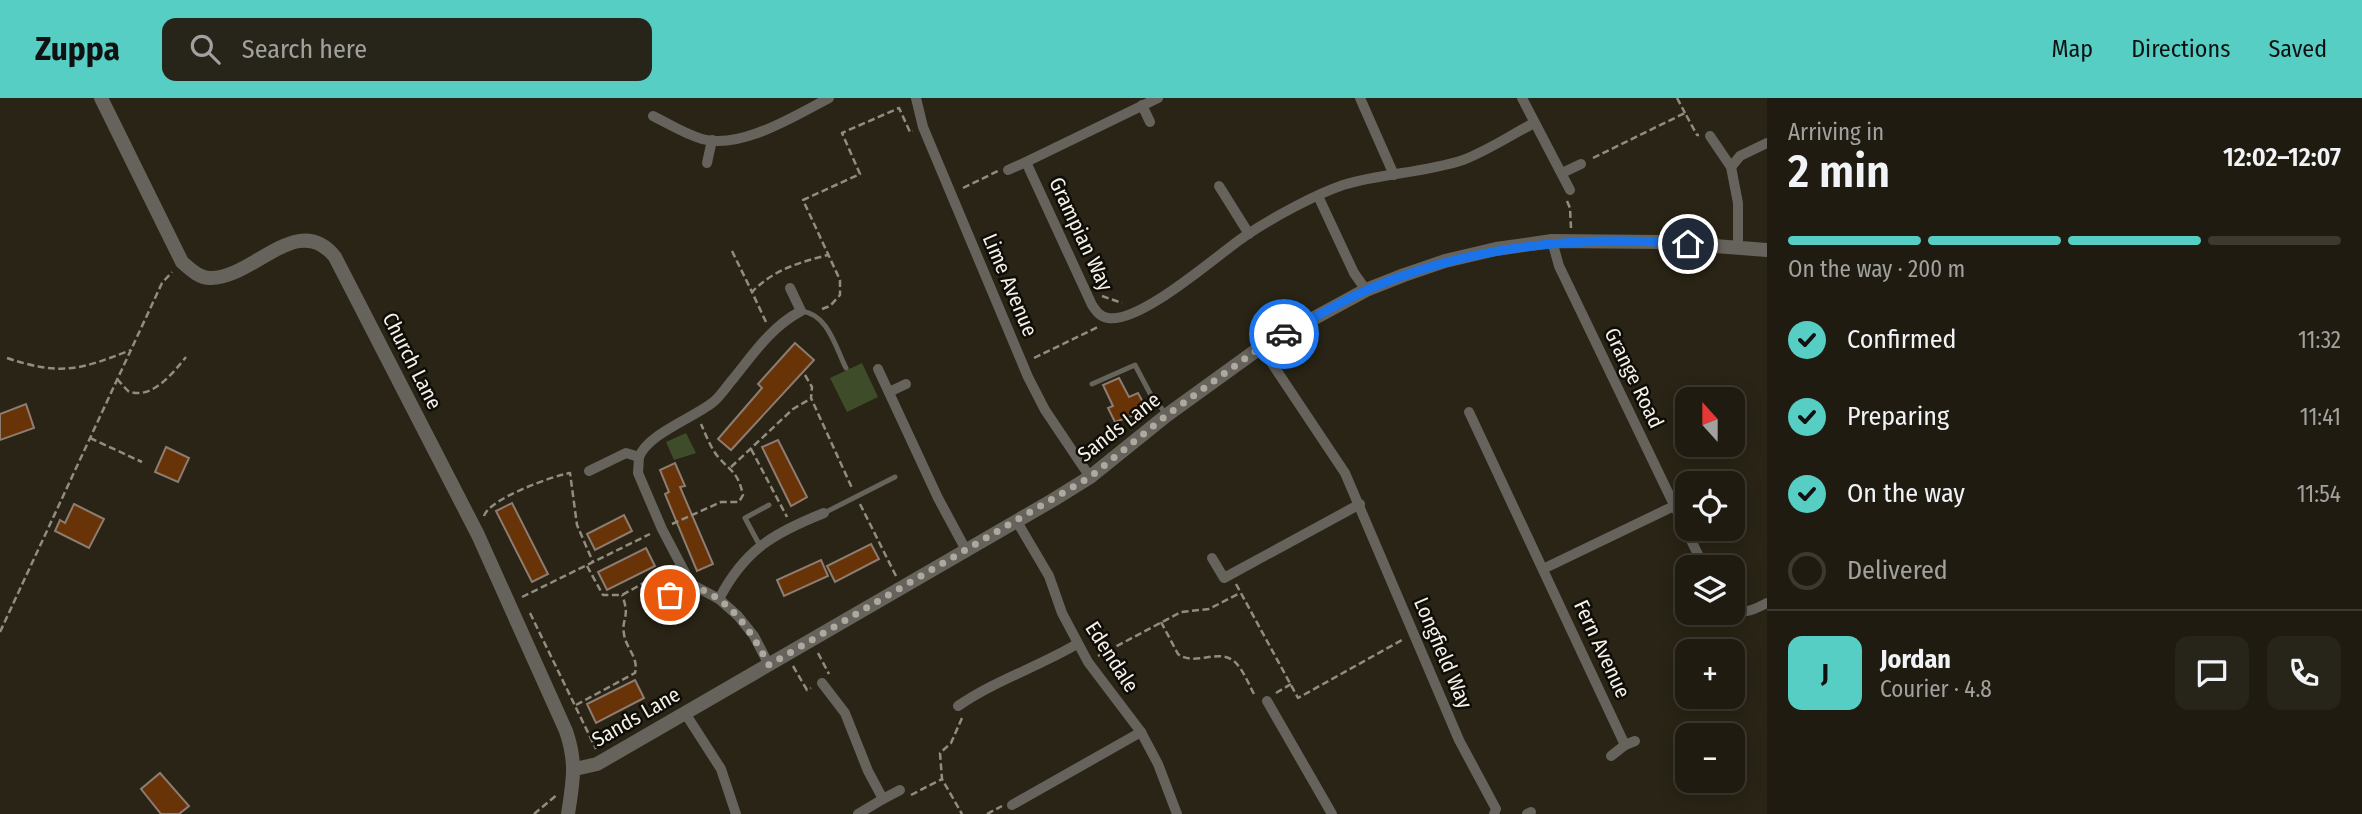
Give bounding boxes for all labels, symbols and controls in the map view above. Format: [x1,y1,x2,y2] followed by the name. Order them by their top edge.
[162,18,652,81] search box
[35,29,120,69] text: Zuppa
[186,30,224,68] icon: search
[242,34,367,65] text: Search here
[2052,35,2093,63] text: Map
[2131,35,2230,63] text: Directions
[2268,35,2327,63] text: Saved
[1788,118,1884,146] text: Arriving in
[2223,142,2341,173] text: 12:02–12:07
[1788,144,1890,199] text: 2 min
[1043,173,1119,296] street label: Grampian Way
[1658,214,1718,274] pin
[1669,225,1707,263] icon: home
[977,230,1043,340] street label: Lime Avenue
[1788,255,1965,283] text: On the way · 200 m
[1249,299,1319,369] courier
[377,308,447,414] street label: Church Lane
[1265,315,1303,353] icon: car
[1788,321,1826,359] icon: check
[1599,324,1669,432] street label: Grange Road
[1847,324,1957,355] text: Confirmed
[2298,326,2341,354] text: 11:32
[1072,387,1166,467] street label: Sands Lane
[1675,387,1745,457] north arrow
[1675,387,1745,793] map controls
[1788,398,1826,436] icon: check
[1847,401,1949,432] text: Preparing
[2300,403,2341,431] text: 11:41
[1675,471,1745,541] button: locate
[1788,475,1826,513] icon: check
[1847,478,1965,509] text: On the way
[2297,480,2341,508] text: 11:54
[1675,555,1745,625] button: layers
[1847,555,1948,586] text: Delivered
[640,565,700,625] pin
[651,576,689,614] icon: bag
[1408,593,1478,713] street label: Longfield Way
[1568,596,1636,702] street label: Fern Avenue
[1080,617,1144,697] street label: Edendale
[2175,636,2249,710] button: chat
[2267,636,2341,710] button: phone
[1675,639,1745,709] button: +
[1880,644,1951,675] text: Jordan
[1821,658,1829,689] text: J
[1880,675,1992,703] text: Courier · 4.8
[587,681,685,753] street label: Sands Lane
[1675,723,1745,793] button: −

